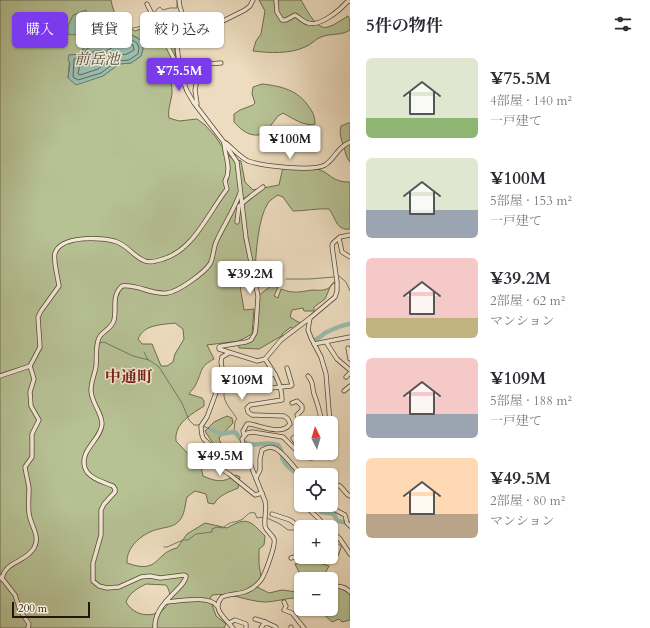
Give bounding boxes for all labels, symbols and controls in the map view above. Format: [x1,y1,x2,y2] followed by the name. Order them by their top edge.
[12,12,68,48] chip: 購入
[76,12,132,48] chip: 賃貸
[140,12,224,48] chip: 絞り込み
[612,13,634,35] icon: filters
[366,14,443,37] text: 5件の物件
[74,49,121,69] water label: 前岳池
[146,58,212,92] pin: ¥75.5M
[156,62,202,80] text: ¥75.5M
[490,67,551,90] text: ¥75.5M
[398,74,446,122] icon: home
[490,92,572,110] text: 4部屋 · 140 m²
[490,112,542,130] text: 一戸建て
[262,126,318,160] pin: ¥100M
[269,130,311,148] text: ¥100M
[490,167,546,190] text: ¥100M
[398,174,446,222] icon: home
[490,192,572,210] text: 5部屋 · 153 m²
[490,212,542,230] text: 一戸建て
[217,261,283,295] pin: ¥39.2M
[227,265,273,283] text: ¥39.2M
[490,267,551,290] text: ¥39.2M
[398,274,446,322] icon: home
[490,292,565,310] text: 2部屋 · 62 m²
[490,312,554,330] text: マンション
[105,366,153,388] district label: 中通町
[214,367,270,401] pin: ¥109M
[490,367,546,390] text: ¥109M
[221,371,263,389] text: ¥109M
[398,374,446,422] icon: home
[490,392,572,410] text: 5部屋 · 188 m²
[490,412,542,430] text: 一戸建て
[294,416,338,460] north arrow
[294,416,338,616] map controls
[187,443,253,477] pin: ¥49.5M
[197,447,243,465] text: ¥49.5M
[490,467,551,490] text: ¥49.5M
[294,468,338,512] button: locate
[398,474,446,522] icon: home
[490,492,565,510] text: 2部屋 · 80 m²
[490,512,554,530] text: マンション
[294,520,338,564] button: +
[294,572,338,616] button: −
[12,600,90,619] scale bar
[18,601,47,616] text: 200 m

